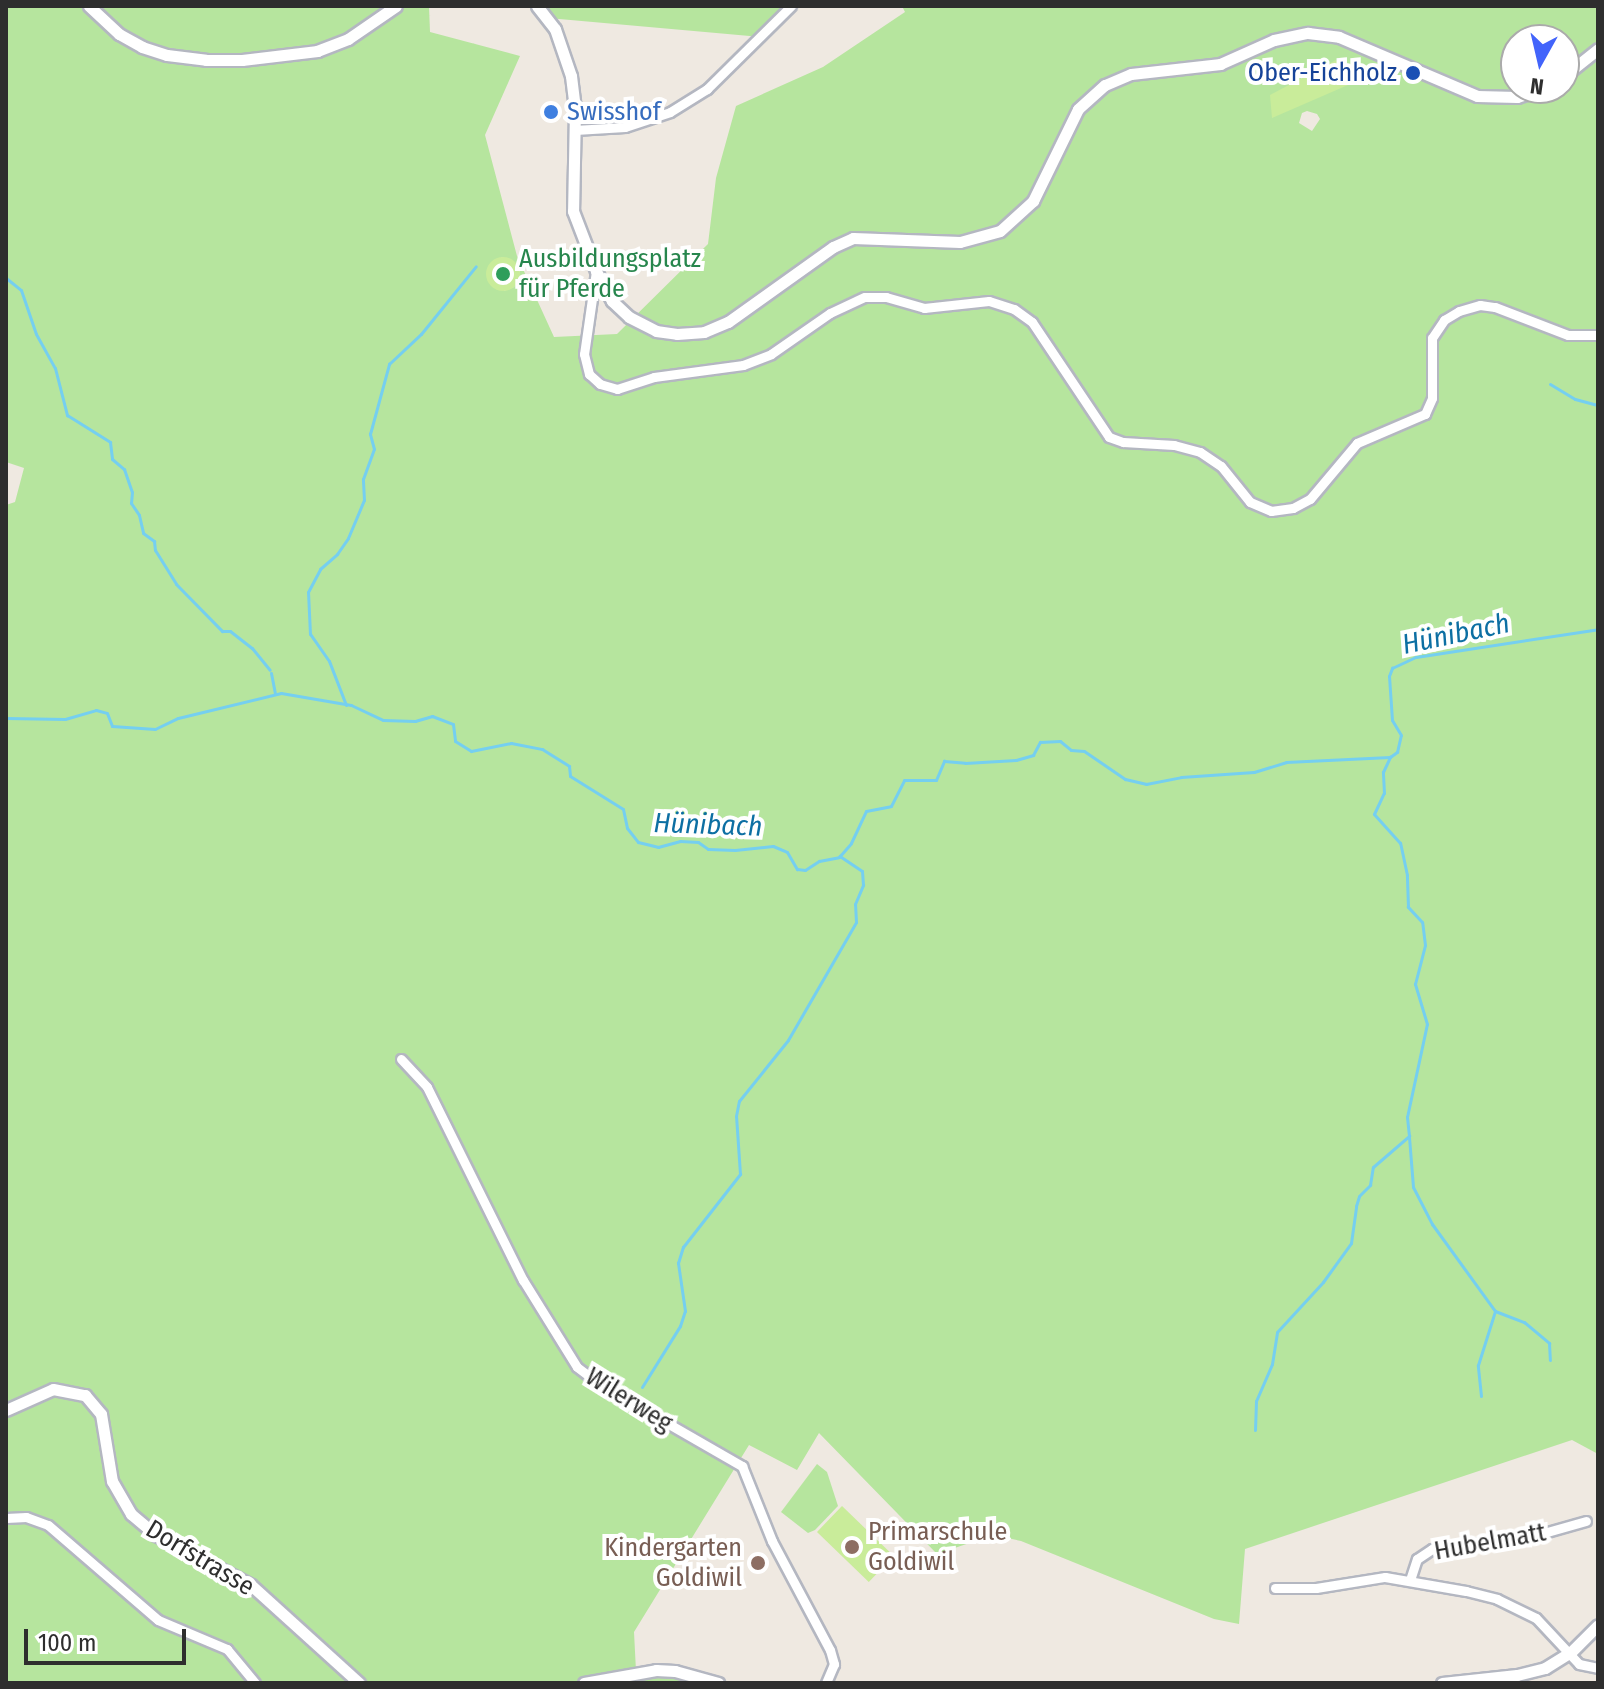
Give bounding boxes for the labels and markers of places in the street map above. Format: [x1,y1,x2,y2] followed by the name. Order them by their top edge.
[1248,57,1397,89] place label: Ober-Eichholz
[1404,64,1422,82] marker: Ober-Eichholz
[567,96,661,128] place label: Swisshof
[542,103,560,121] marker: Swisshof
[519,243,701,304] place label: Ausbildungsplatz für Pferde
[494,265,512,283] marker: Ausbildungsplatz für Pferde
[868,1516,1007,1578] place label: Primarschule Goldiwil
[604,1532,742,1594] place label: Kindergarten Goldiwil
[843,1538,861,1556] marker: Primarschule Goldiwil
[749,1554,767,1572] marker: Kindergarten Goldiwil

